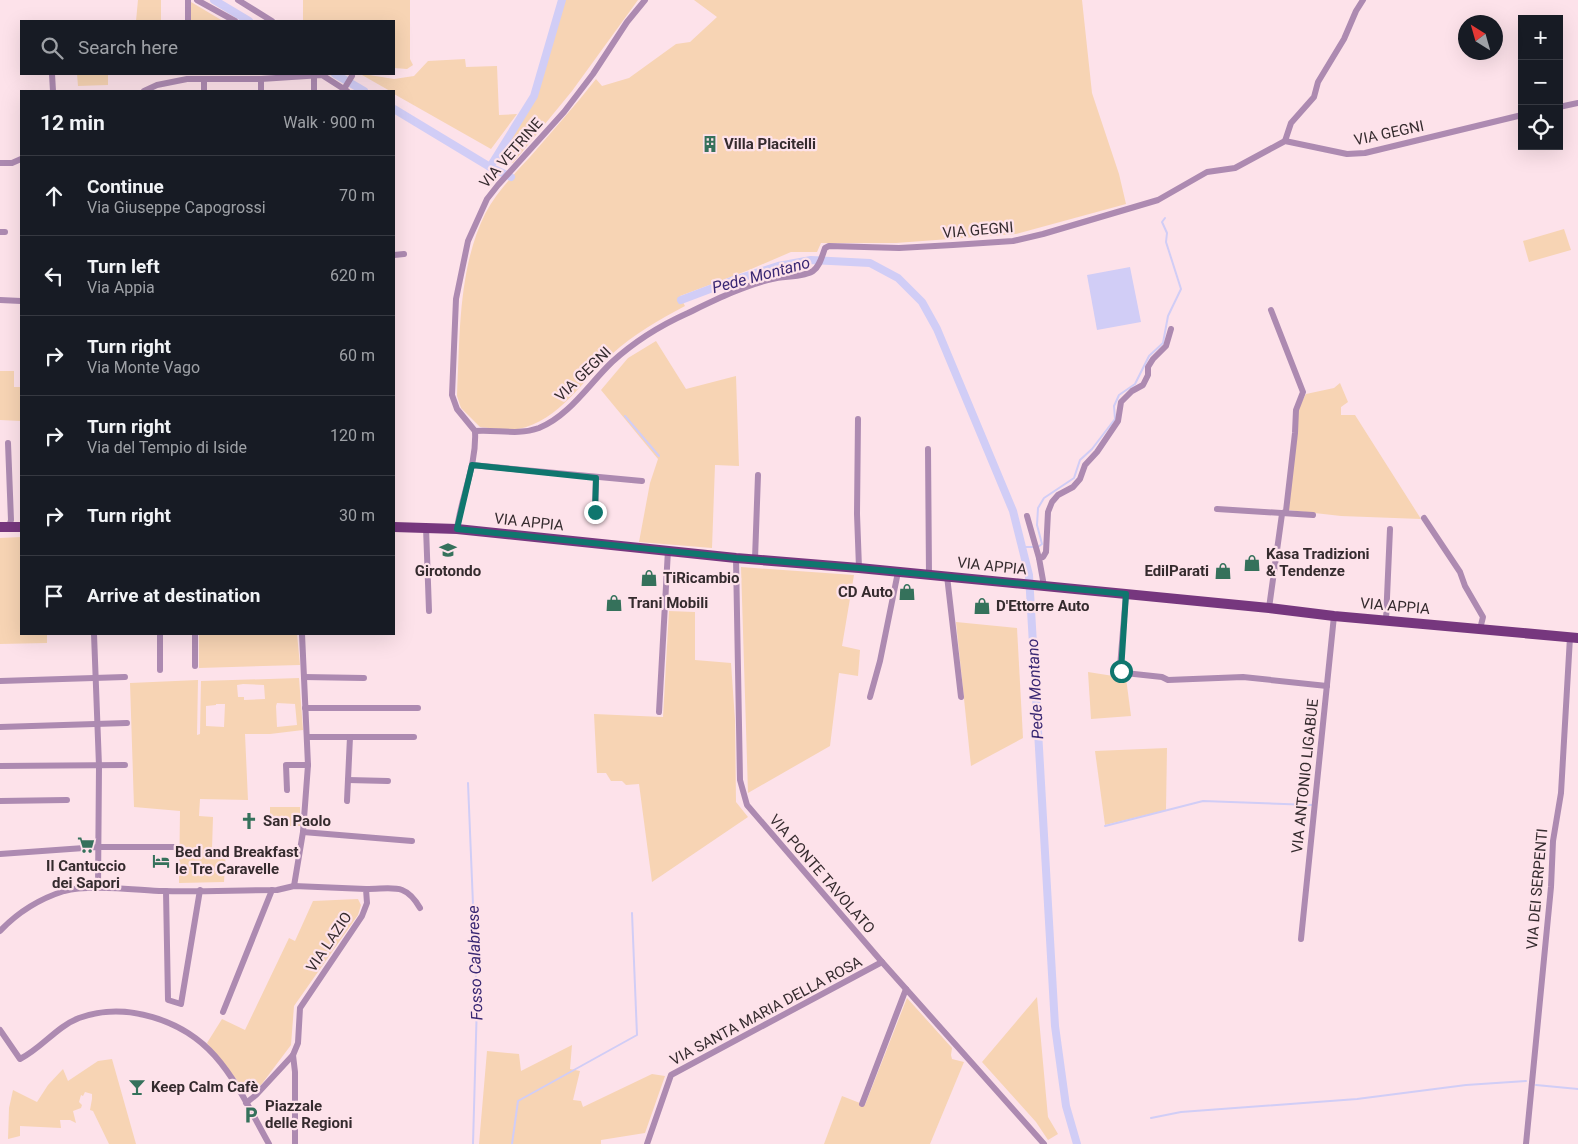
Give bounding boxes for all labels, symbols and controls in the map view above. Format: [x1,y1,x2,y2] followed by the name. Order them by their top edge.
[1458,15,1503,60] north arrow
[1518,15,1563,150] map controls
[1518,15,1563,60] button: +
[20,20,395,75] search box
[38,34,66,62] icon: search
[78,36,178,59] text: Search here
[1518,60,1563,105] button: −
[1518,105,1563,150] button: locate
[40,111,105,135] text: 12 min
[283,113,375,132] text: Walk · 900 m
[476,114,547,192] street label: VIA VETRINE
[1352,117,1426,149] street label: VIA GEGNI
[700,134,720,154] building icon: Villa Placitelli
[724,135,816,153] place label: Villa Placitelli
[87,175,164,198] text: Continue
[40,182,68,210] icon: ahead
[339,186,375,205] text: 70 m
[87,198,266,217] text: Via Giuseppe Capogrossi
[942,218,1014,242] street label: VIA GEGNI
[710,253,812,297] water label: Pede Montano
[87,255,160,278] text: Turn left
[40,262,68,290] icon: left
[330,266,375,285] text: 620 m
[87,278,155,297] text: Via Appia
[87,335,171,358] text: Turn right
[40,342,68,370] icon: right
[551,343,615,405] street label: VIA GEGNI
[339,346,375,365] text: 60 m
[87,358,200,377] text: Via Monte Vago
[87,415,171,438] text: Turn right
[40,422,68,450] icon: right
[330,426,375,445] text: 120 m
[87,438,247,457] text: Via del Tempio di Iside
[584,501,607,524] route end
[40,502,68,530] icon: right
[87,504,171,527] text: Turn right
[339,506,375,525] text: 30 m
[493,509,565,535] street label: VIA APPIA
[438,540,458,560] school or university icon: Girotondo
[1266,545,1370,580] place label: Kasa Tradizioni & Tendenze
[956,553,1028,579] street label: VIA APPIA
[1242,553,1262,573] shop icon: Kasa Tradizioni & Tendenze
[1213,561,1233,581] shop icon: EdilParati
[415,562,481,580] place label: Girotondo
[1144,562,1209,580] place label: EdilParati
[639,568,659,588] shop icon: TiRicambio
[663,569,740,587] place label: TiRicambio
[40,582,68,610] icon: arrive
[897,582,917,602] shop icon: CD Auto
[838,583,893,601] place label: CD Auto
[87,584,260,607] text: Arrive at destination
[604,593,624,613] shop icon: Trani Mobili
[628,594,708,612] place label: Trani Mobili
[1359,594,1431,618] street label: VIA APPIA
[972,596,992,616] shop icon: D'Ettorre Auto
[996,597,1089,615] place label: D'Ettorre Auto
[1023,638,1047,740] water label: Pede Montano
[1110,660,1133,683] route start
[1288,697,1322,854] street label: VIA ANTONIO LIGABUE
[239,811,259,831] church icon: San Paolo
[765,811,879,937] street label: VIA PONTE TAVOLATO
[263,812,331,830] place label: San Paolo
[1523,828,1551,950] street label: VIA DEI SERPENTI
[76,835,96,855] supermarket icon: Il Cantuccio dei Sapori
[175,843,299,878] place label: Bed and Breakfast le Tre Caravelle
[151,851,171,871] hotel icon: Bed and Breakfast le Tre Caravelle
[46,857,126,892] place label: Il Cantuccio dei Sapori
[463,905,487,1021] water label: Fosso Calabrese
[302,909,356,975] street label: VIA LAZIO
[667,953,865,1069] street label: VIA SANTA MARIA DELLA ROSA
[127,1077,147,1097] bar icon: Keep Calm Cafè
[151,1078,258,1096] place label: Keep Calm Cafè
[265,1097,352,1132] place label: Piazzale delle Regioni
[241,1105,261,1125] parking icon: Piazzale delle Regioni

